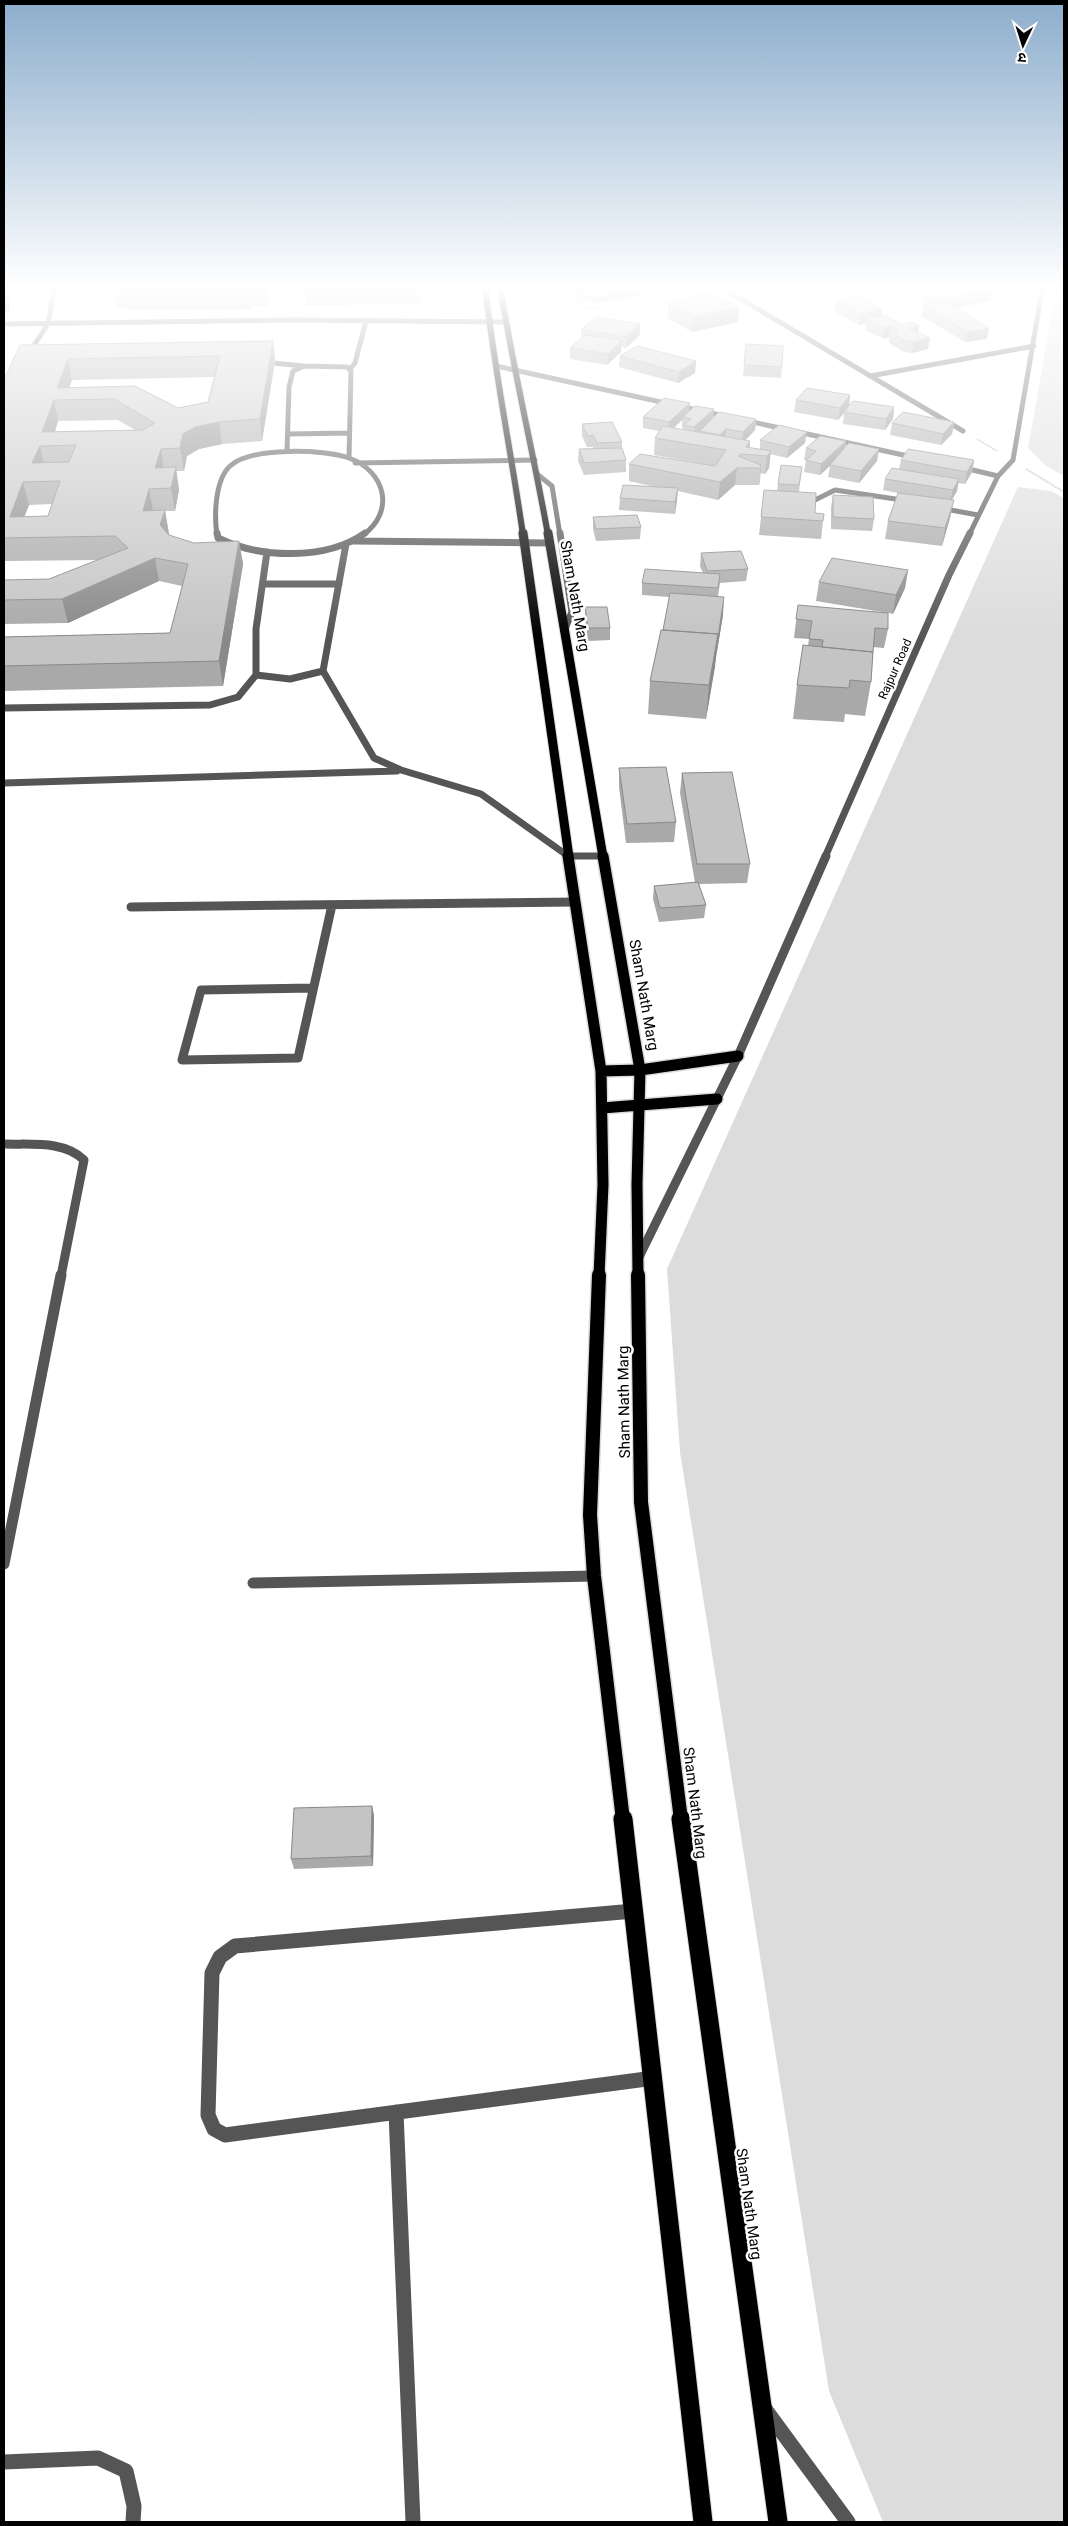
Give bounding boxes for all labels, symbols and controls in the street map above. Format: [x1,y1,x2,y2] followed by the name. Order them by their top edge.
[998,20,1048,70] north arrow
[1017,50,1027,66] text: उ
[556,539,594,653] street label: Sham Nath Marg
[875,637,915,701] street label: Rajpur Road
[625,938,663,1052] street label: Sham Nath Marg
[614,1346,634,1458] street label: Sham Nath Marg
[679,1746,711,1860] street label: Sham Nath Marg
[732,2147,766,2261] street label: Sham Nath Marg

